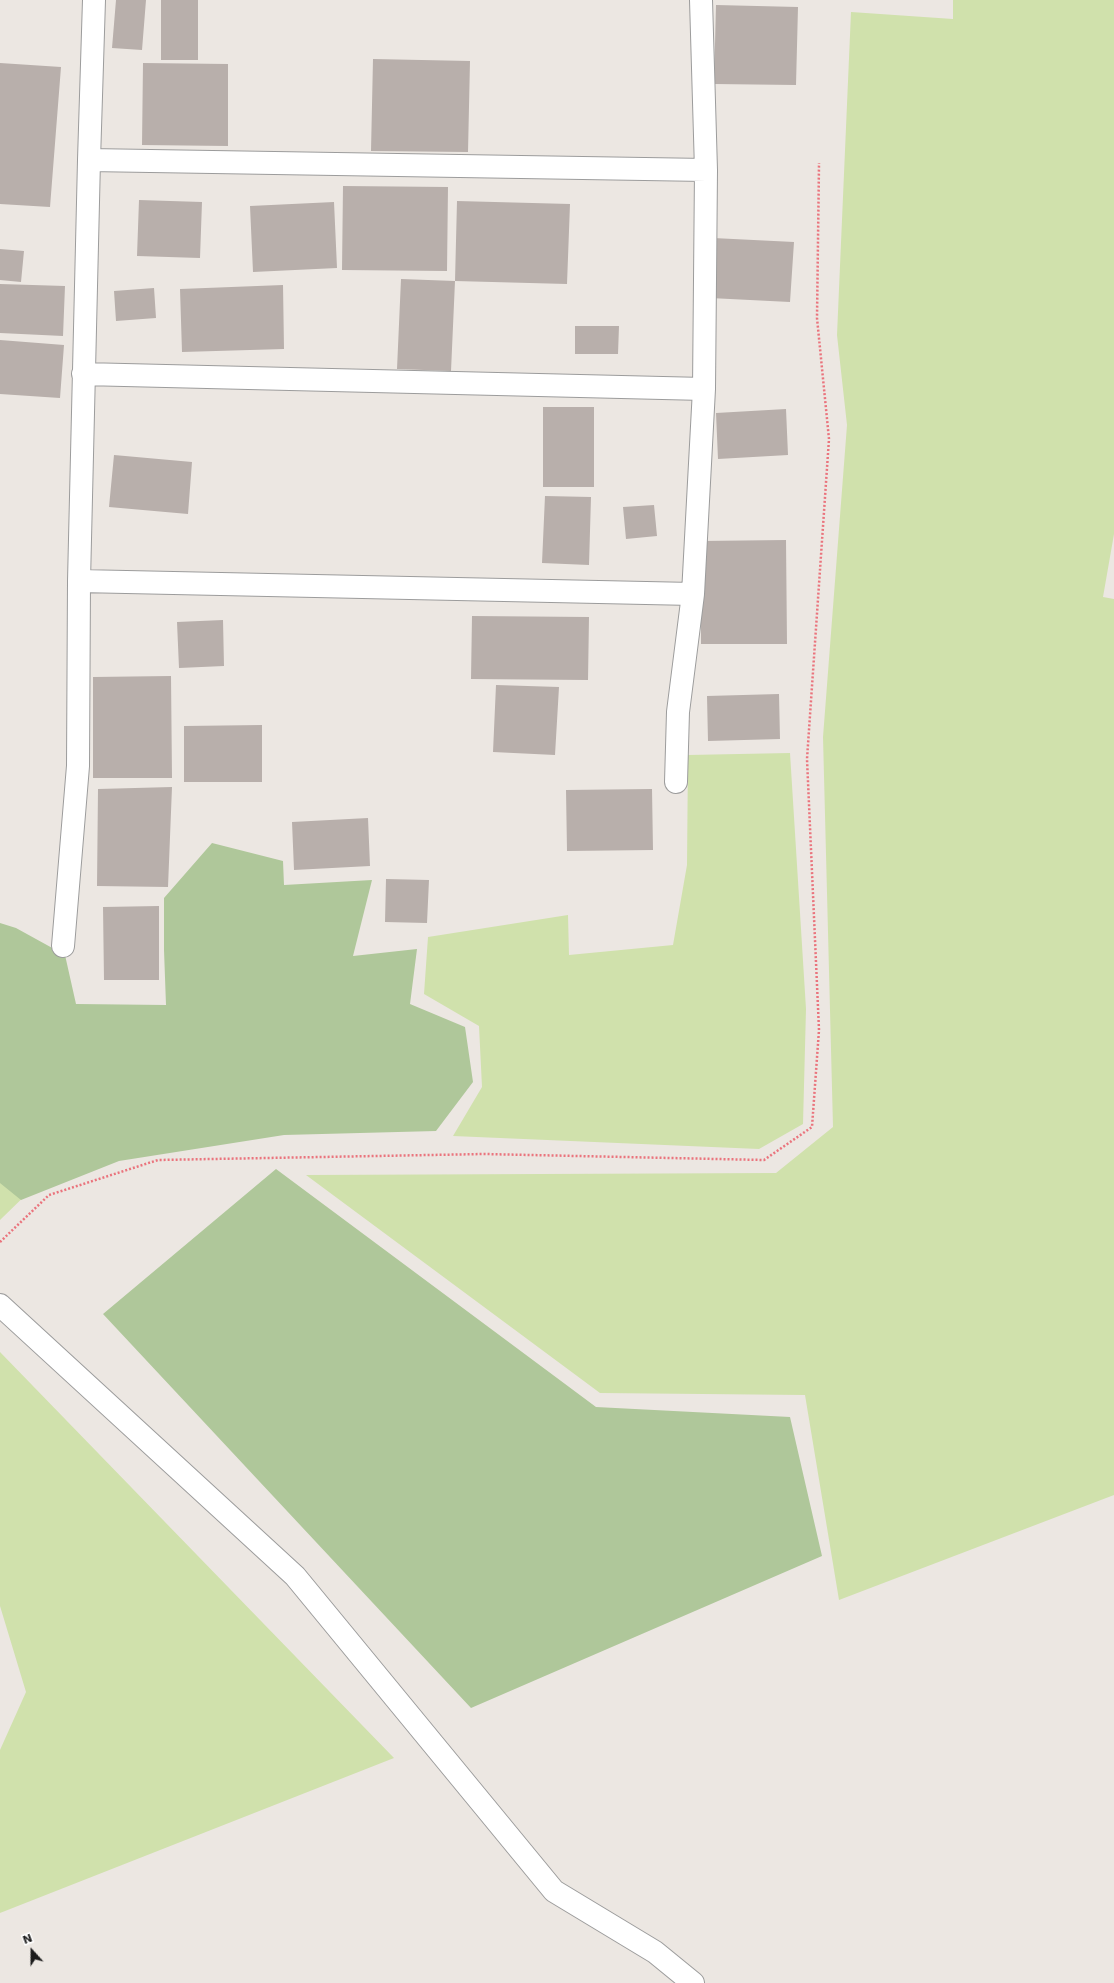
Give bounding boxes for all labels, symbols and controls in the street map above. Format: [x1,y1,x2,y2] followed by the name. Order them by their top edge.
[12,1931,52,1971] north arrow
[21,1932,34,1947] text: N

